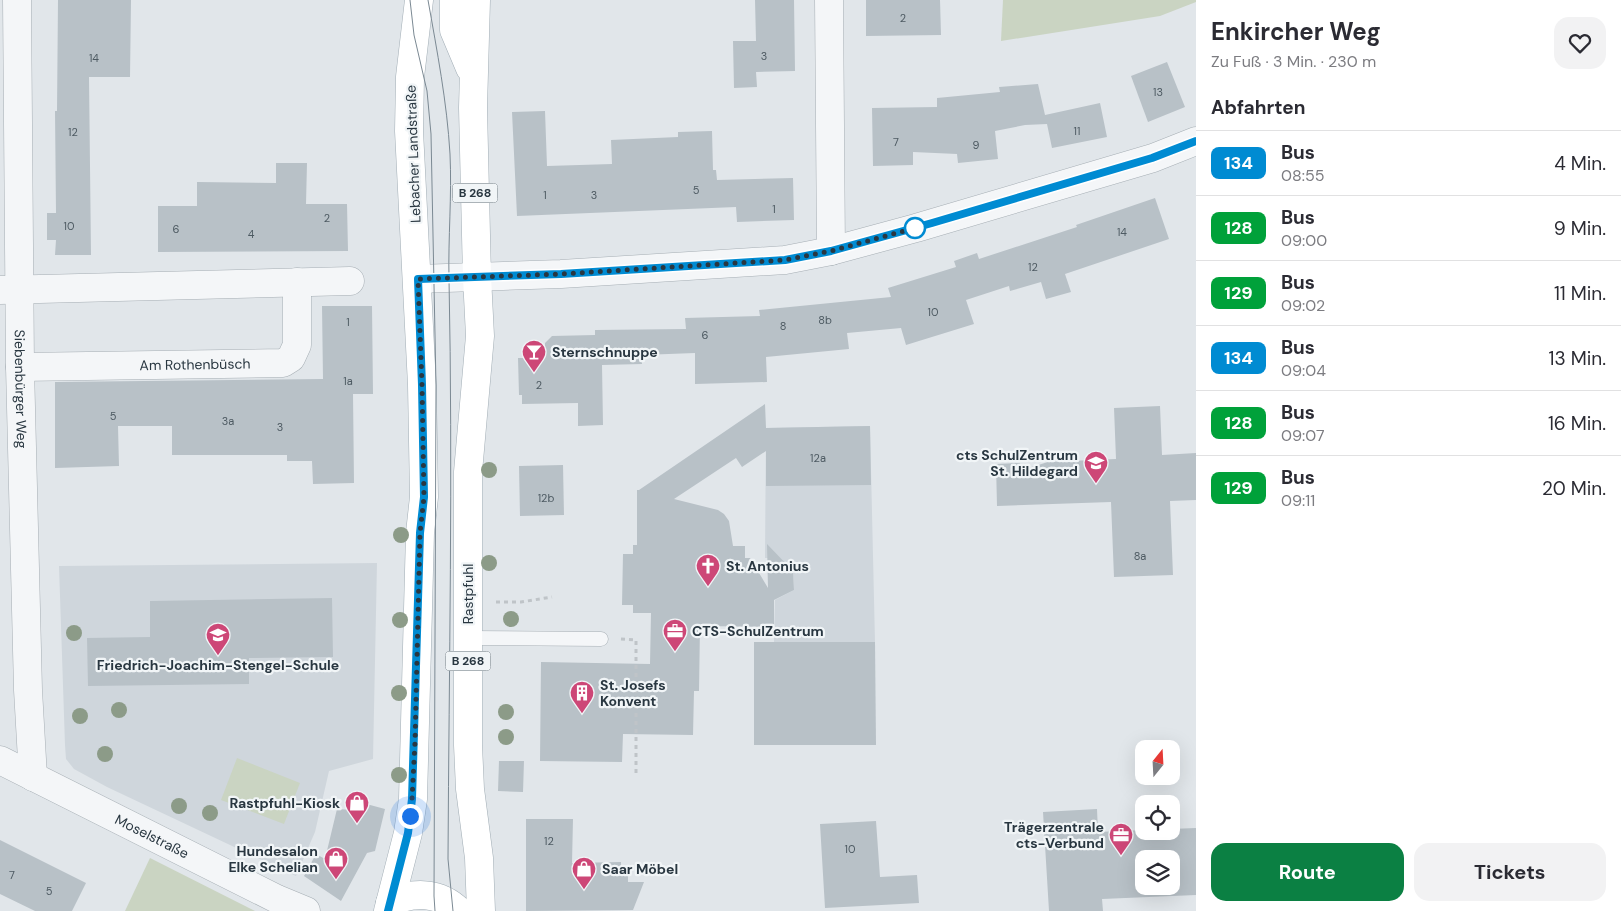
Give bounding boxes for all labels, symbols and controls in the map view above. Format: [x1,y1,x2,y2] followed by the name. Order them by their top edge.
[900,11,906,25] house number: 2
[1211,16,1381,47] text: Enkircher Weg
[1554,17,1606,69] button: heart
[761,49,767,63] house number: 3
[89,51,99,65] house number: 14
[1211,51,1376,72] text: Zu Fuß · 3 Min. · 230 m
[402,85,424,223] street label: Lebacher Landstraße
[1153,85,1163,99] house number: 13
[1211,95,1305,120] text: Abfahrten
[1074,124,1080,138] house number: 11
[68,125,78,139] house number: 12
[893,135,899,149] house number: 7
[973,138,980,152] house number: 9
[1281,140,1315,165] text: Bus
[1224,151,1253,175] text: 134
[1554,151,1606,176] text: 4 Min.
[1281,165,1324,186] text: 08:55
[693,183,700,197] house number: 5
[452,184,498,202] road number: B 268
[543,188,547,202] house number: 1
[591,188,597,202] house number: 3
[772,202,776,216] house number: 1
[1281,205,1315,230] text: Bus
[324,211,330,225] house number: 2
[1224,216,1253,240] text: 128
[1554,216,1606,241] text: 9 Min.
[904,217,926,239] unlabelled marker
[64,219,74,233] house number: 10
[173,222,180,236] house number: 6
[1117,225,1127,239] house number: 14
[248,227,255,241] house number: 4
[1281,230,1327,251] text: 09:00
[1028,260,1038,274] house number: 12
[1281,270,1315,295] text: Bus
[1224,281,1253,305] text: 129
[1554,281,1606,306] text: 11 Min.
[1281,295,1325,316] text: 09:02
[928,305,938,319] house number: 10
[818,313,832,327] house number: 8b
[346,315,350,329] house number: 1
[780,319,786,333] house number: 8
[702,328,709,342] house number: 6
[11,329,31,449] street label: Siebenbürger Weg
[1281,335,1315,360] text: Bus
[521,339,547,373] bar icon: Sternschnuppe
[552,343,658,361] place label: Sternschnuppe
[1224,346,1253,370] text: 134
[1549,346,1606,371] text: 13 Min.
[139,354,251,374] street label: Am Rothenbüsch
[1281,360,1326,381] text: 09:04
[343,374,353,388] house number: 1a
[536,378,542,392] house number: 2
[1281,400,1315,425] text: Bus
[110,409,117,423] house number: 5
[1224,411,1253,435] text: 128
[1548,411,1606,436] text: 16 Min.
[222,414,234,428] house number: 3a
[277,420,283,434] house number: 3
[1281,425,1325,446] text: 09:07
[956,446,1078,480] place label: cts SchulZentrum St. Hildegard
[1083,450,1109,484] school or university icon: cts SchulZentrum St. Hildegard
[810,451,826,465] house number: 12a
[1281,465,1315,490] text: Bus
[1224,476,1253,500] text: 129
[1542,476,1606,501] text: 20 Min.
[1281,490,1315,511] text: 09:11
[538,491,554,505] house number: 12b
[1134,549,1146,563] house number: 8a
[695,553,721,587] church icon: St. Antonius
[726,557,809,575] place label: St. Antonius
[459,564,477,624] street label: Rastpfuhl
[662,618,688,652] office icon: CTS-SchulZentrum
[205,622,231,656] school or university icon: Friedrich-Joachim-Stengel-Schule
[692,622,824,640] place label: CTS-SchulZentrum
[446,651,490,670] road number: B 268
[97,656,339,674] place label: Friedrich-Joachim-Stengel-Schule
[600,676,666,710] place label: St. Josefs Konvent
[569,680,595,714] building icon: St. Josefs Konvent
[1135,740,1180,785] north arrow
[1135,740,1180,895] map controls
[344,790,370,824] shop icon: Rastpfuhl-Kiosk
[229,794,340,812] place label: Rastpfuhl-Kiosk
[1135,795,1180,840] button: locate
[398,804,423,829] your location
[112,810,192,862] street label: Moselstraße
[1004,818,1104,852] place label: Trägerzentrale cts-Verbund
[1108,822,1134,856] office icon: Trägerzentrale cts-Verbund
[544,834,554,848] house number: 12
[228,842,318,876] place label: Hundesalon Elke Schelian
[845,842,855,856] house number: 10
[1211,843,1404,901] button: Route
[1414,843,1606,901] button: Tickets
[323,846,349,880] shop icon: Hundesalon Elke Schelian
[1135,850,1180,895] button: layers
[571,856,597,890] shop icon: Saar Möbel
[602,860,678,878] place label: Saar Möbel
[9,868,15,882] house number: 7
[46,884,53,898] house number: 5

